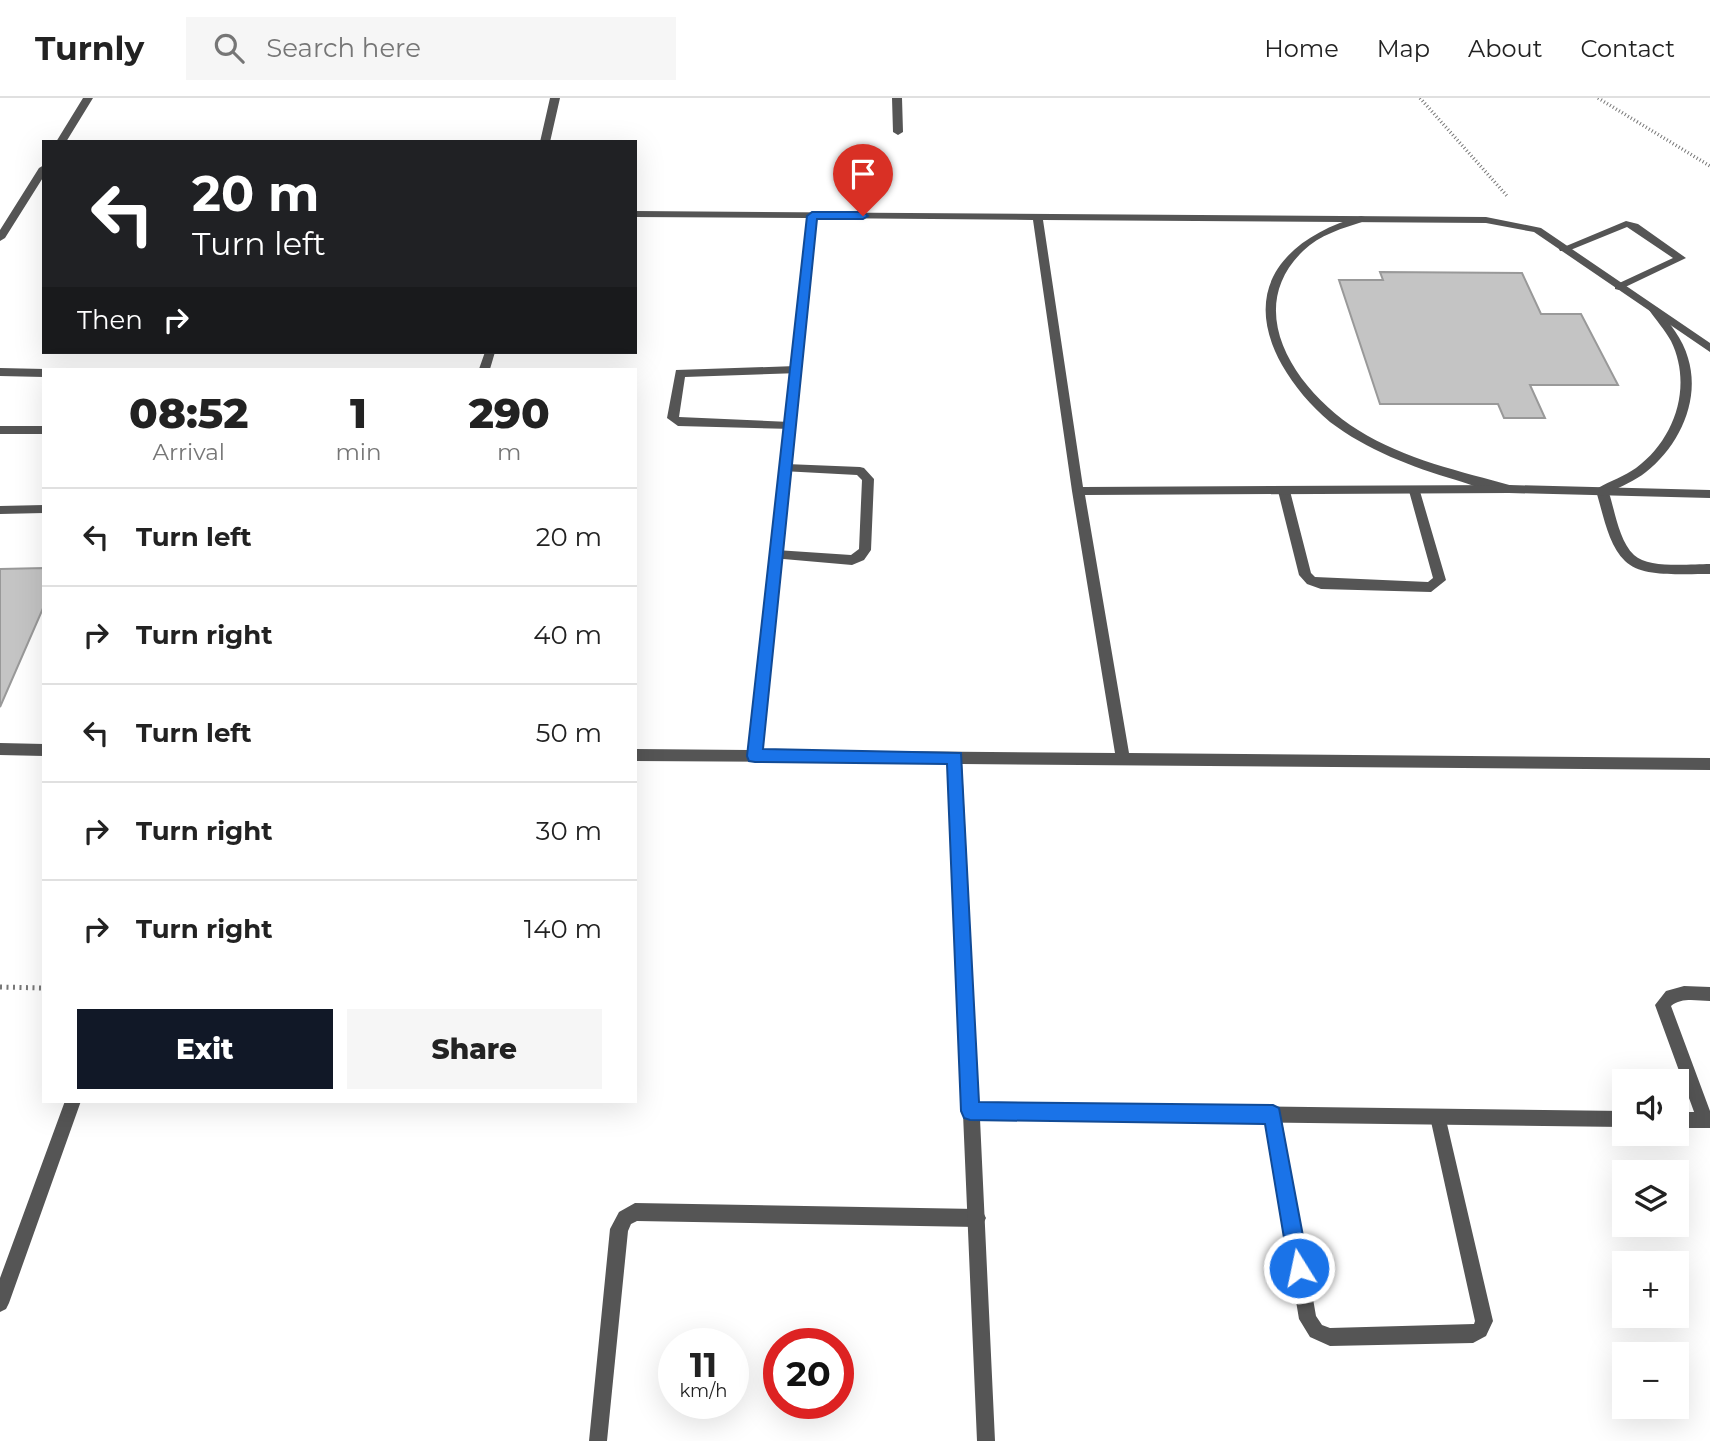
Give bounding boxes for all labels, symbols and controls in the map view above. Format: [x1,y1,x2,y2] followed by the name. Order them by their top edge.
[186,17,676,80] search box
[35,28,144,68] text: Turnly
[210,29,248,67] icon: search
[266,32,421,64] text: Search here
[1264,34,1339,63] text: Home
[1377,34,1430,63] text: Map
[1468,34,1542,63] text: About
[1580,34,1675,63] text: Contact
[833,144,893,216] pin
[844,155,882,193] icon: arrive
[192,164,319,223] text: 20 m
[77,168,168,259] icon: left
[192,224,326,263] text: Turn left
[157,301,195,339] icon: right
[77,304,143,336] text: Then
[129,387,248,439] text: 08:52
[350,387,367,439] text: 1
[469,387,550,439] text: 290
[152,438,225,466] text: Arrival
[335,438,382,466] text: min
[497,438,521,466] text: m
[77,518,115,556] icon: left
[136,521,252,553] text: Turn left
[536,521,602,553] text: 20 m
[77,616,115,654] icon: right
[136,619,272,651] text: Turn right
[533,619,602,651] text: 40 m
[77,714,115,752] icon: left
[136,717,252,749] text: Turn left
[536,717,602,749] text: 50 m
[77,812,115,850] icon: right
[136,815,272,847] text: Turn right
[536,815,602,847] text: 30 m
[77,910,115,948] icon: right
[136,913,272,945] text: Turn right
[524,913,602,945] text: 140 m
[77,1009,333,1089] button: Exit
[347,1009,602,1089] button: Share
[1612,1069,1689,1419] map controls
[1612,1069,1689,1146] button: sound
[1612,1160,1689,1237] button: layers
[1262,1231,1336,1305] position arrow
[1612,1251,1689,1328] button: +
[763,1328,854,1419] speed limit sign: 20
[1612,1342,1689,1419] button: −
[690,1343,717,1386] text: 11
[679,1380,728,1402] text: km/h

